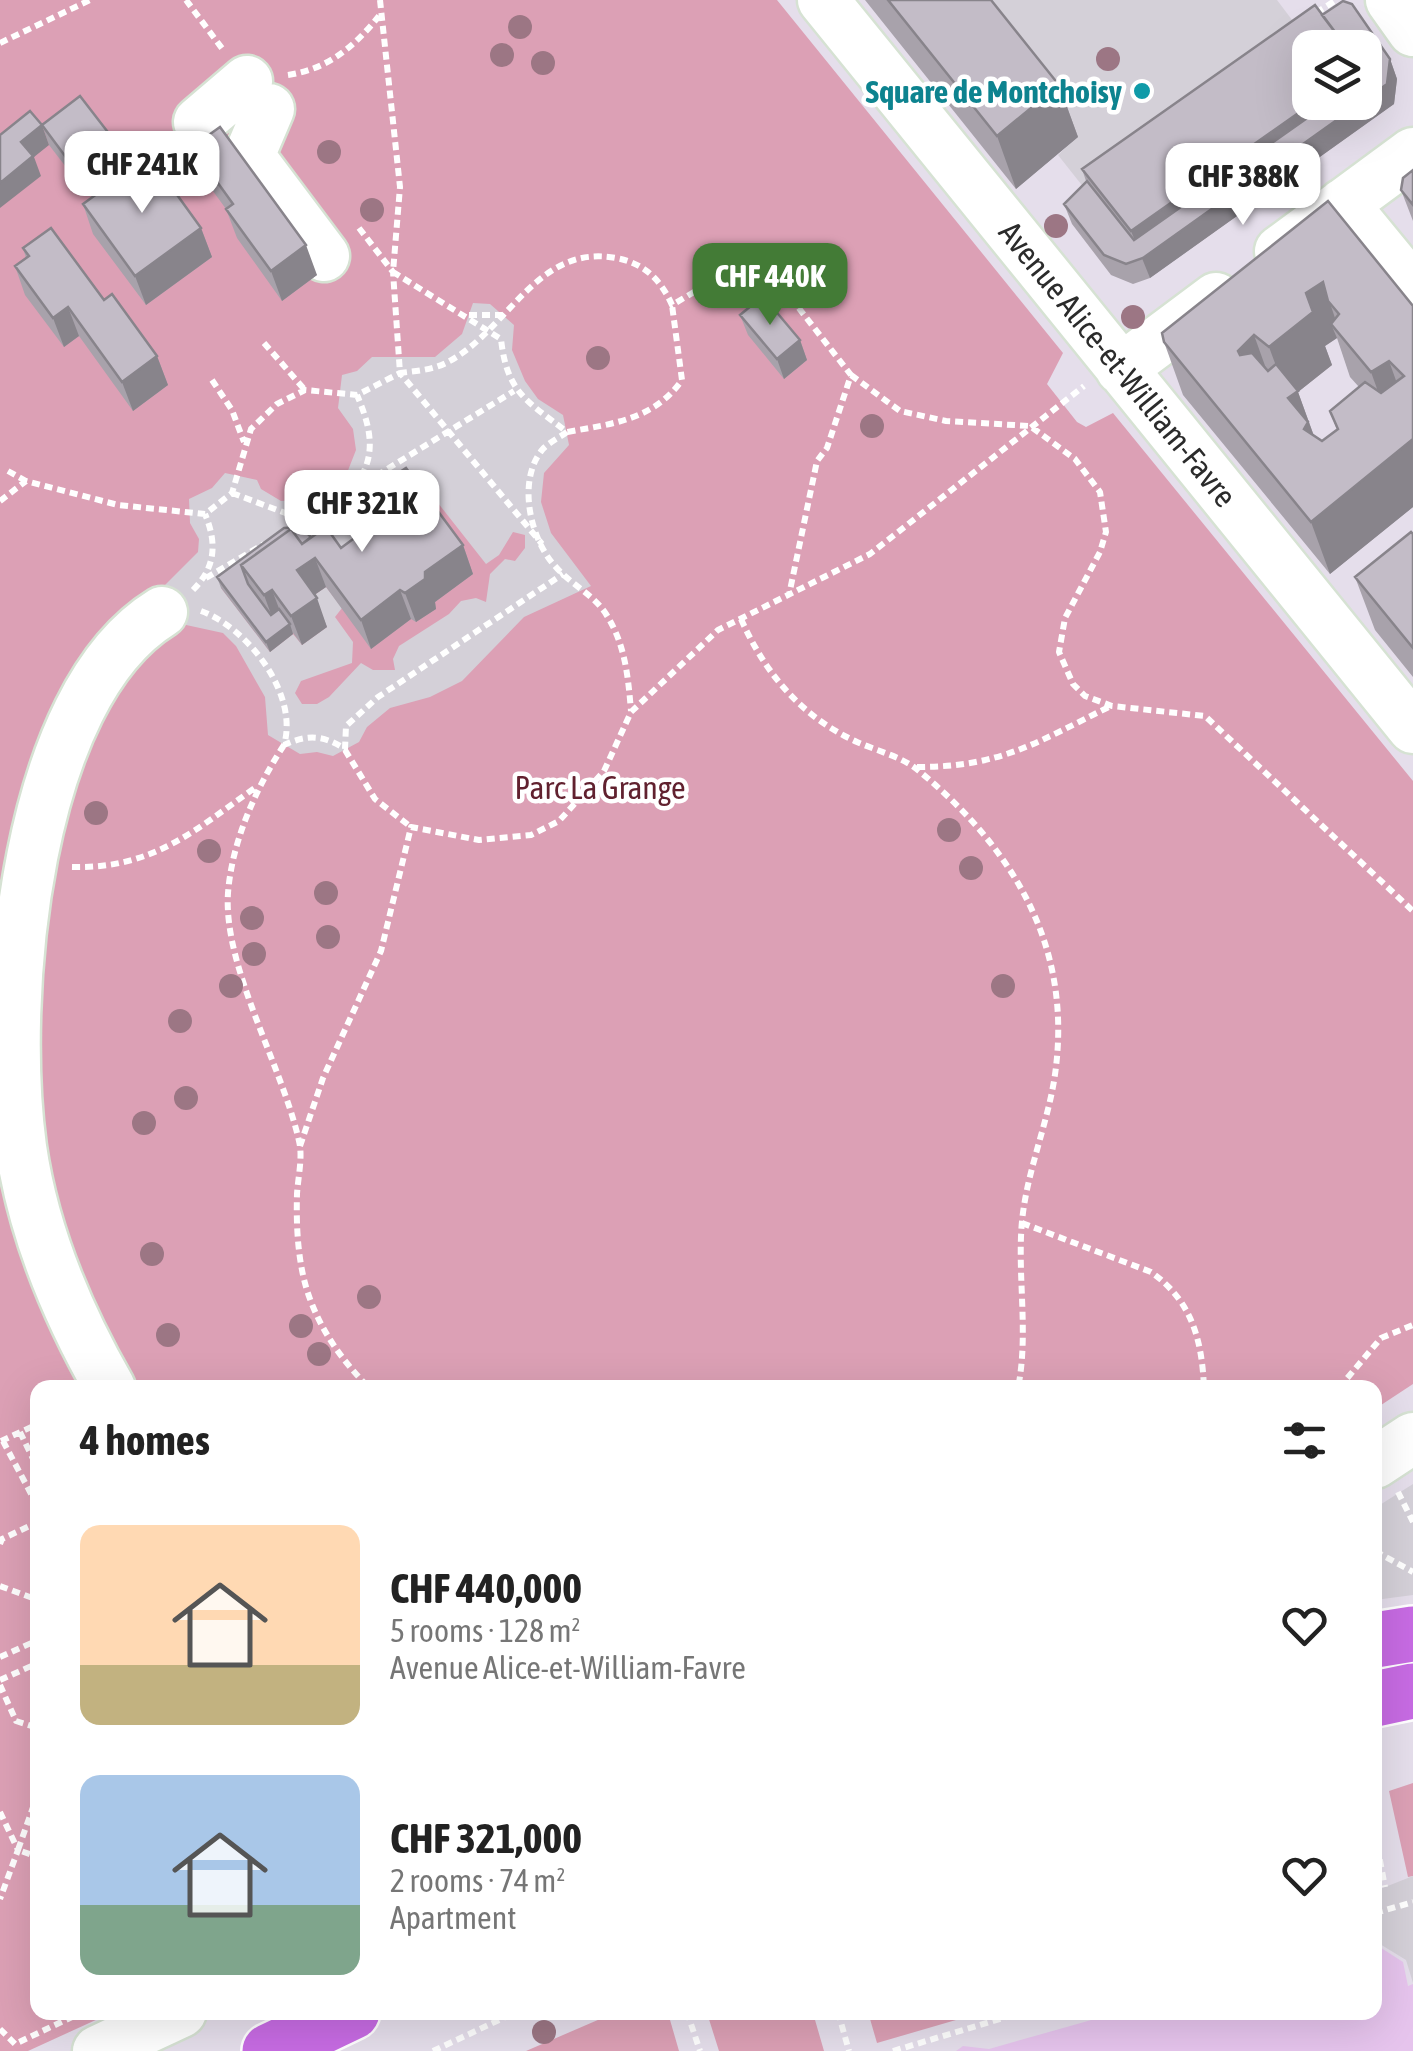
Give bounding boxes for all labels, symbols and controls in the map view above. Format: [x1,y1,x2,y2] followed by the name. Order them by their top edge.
[1292,30,1382,120] map controls
[1292,30,1382,120] button: layers
[865,73,1123,110] place label: Square de Montchoisy
[1131,80,1153,102] marker: Square de Montchoisy
[39,131,245,216] pin: CHF 241K
[1140,143,1346,228] pin: CHF 388K
[86,145,198,182] text: CHF 241K
[1187,157,1299,194] text: CHF 388K
[992,214,1244,514] street label: Avenue Alice-et-William-Favre
[667,243,873,328] pin: CHF 440K
[714,257,826,294] text: CHF 440K
[259,470,465,555] pin: CHF 321K
[306,484,418,521] text: CHF 321K
[514,769,686,806] park label: Parc La Grange
[1277,1413,1332,1468] icon: filters
[80,1416,210,1464] text: 4 homes
[390,1564,582,1612] text: CHF 440,000
[160,1565,280,1685] icon: home
[1277,1598,1332,1653] icon: heart
[390,1612,580,1649] text: 5 rooms · 128 m²
[390,1649,746,1686] text: Avenue Alice-et-William-Favre
[390,1814,582,1862] text: CHF 321,000
[160,1815,280,1935] icon: home
[1277,1848,1332,1903] icon: heart
[390,1862,565,1899] text: 2 rooms · 74 m²
[390,1899,516,1936] text: Apartment

